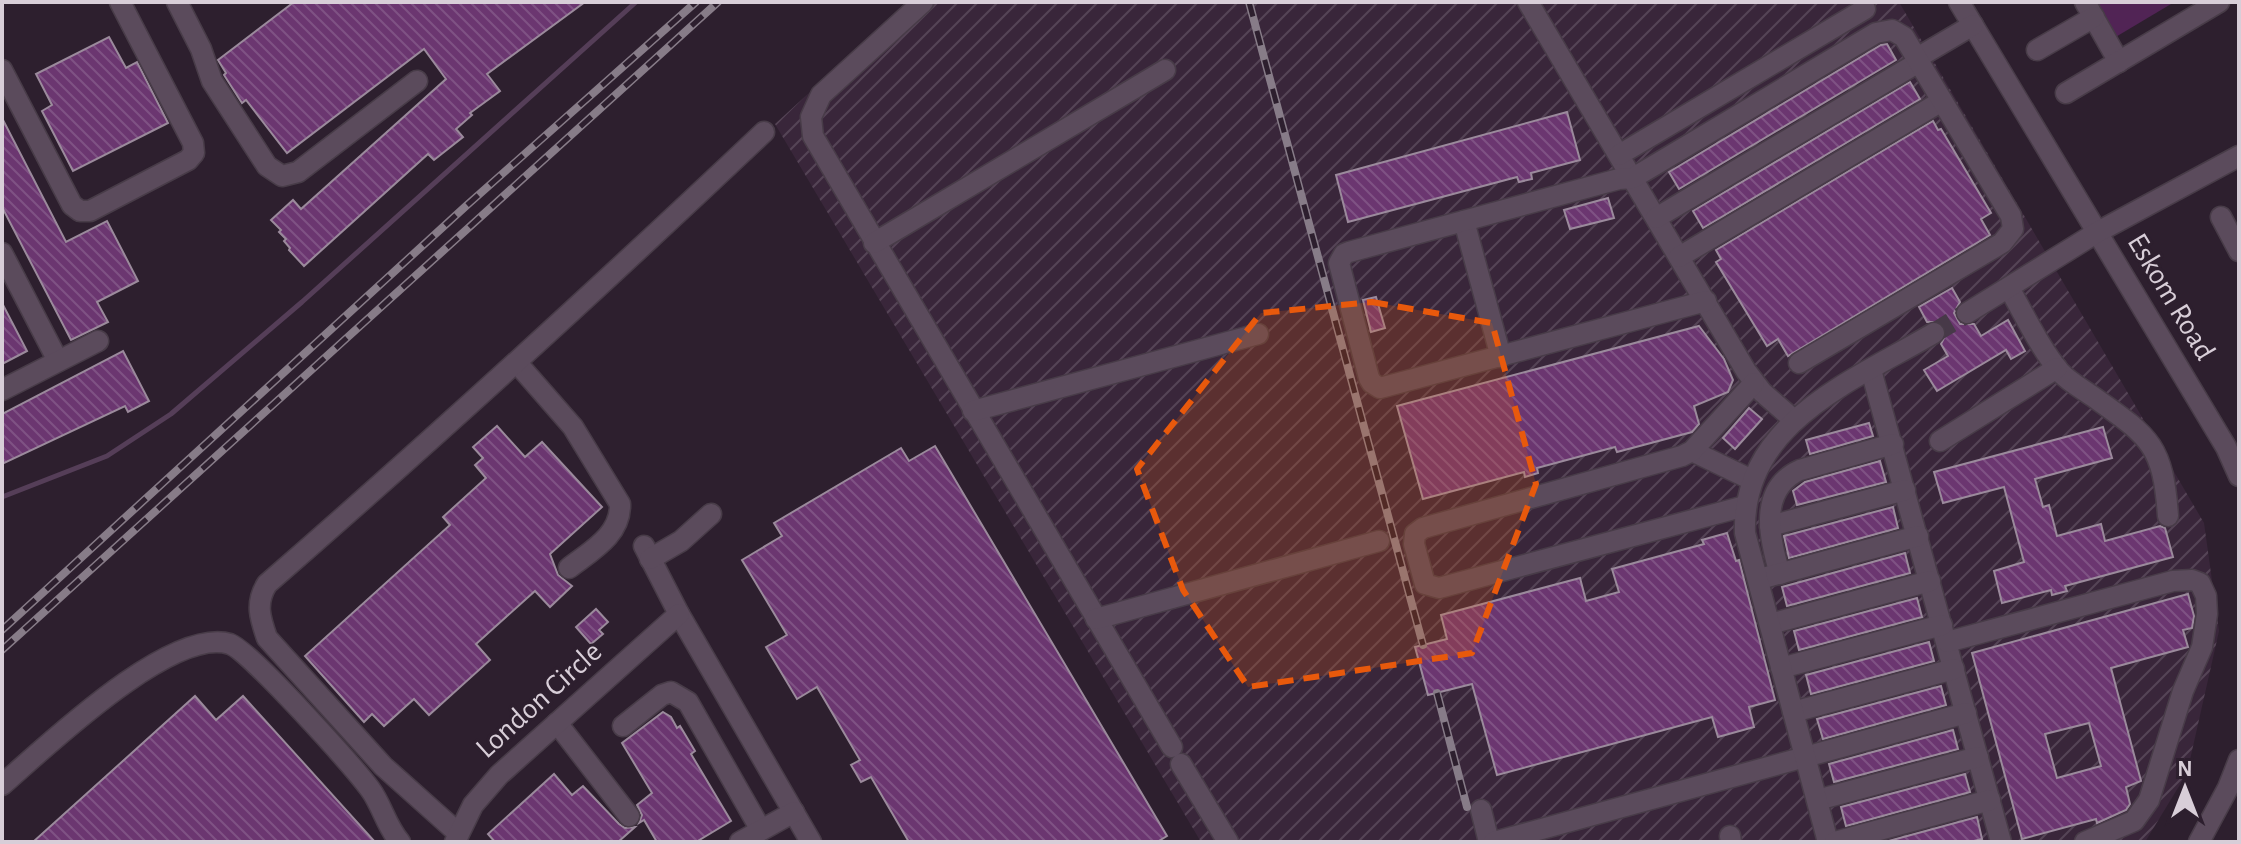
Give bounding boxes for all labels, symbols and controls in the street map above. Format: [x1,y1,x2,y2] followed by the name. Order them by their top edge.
[2122,228,2220,366] street label: Eskom Road
[470,636,608,764] street label: London Circle
[2145,748,2225,828] north arrow
[2177,758,2193,780] text: N

